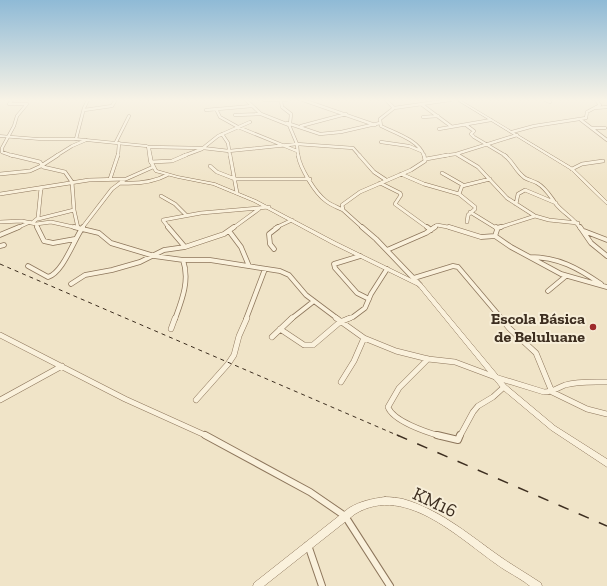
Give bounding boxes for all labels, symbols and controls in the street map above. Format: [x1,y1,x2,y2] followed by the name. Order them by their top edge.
[491,309,585,346] place label: Escola Básica de Beluluane
[588,322,598,332] marker: Escola Básica de Beluluane
[409,482,461,522] street label: KM16

